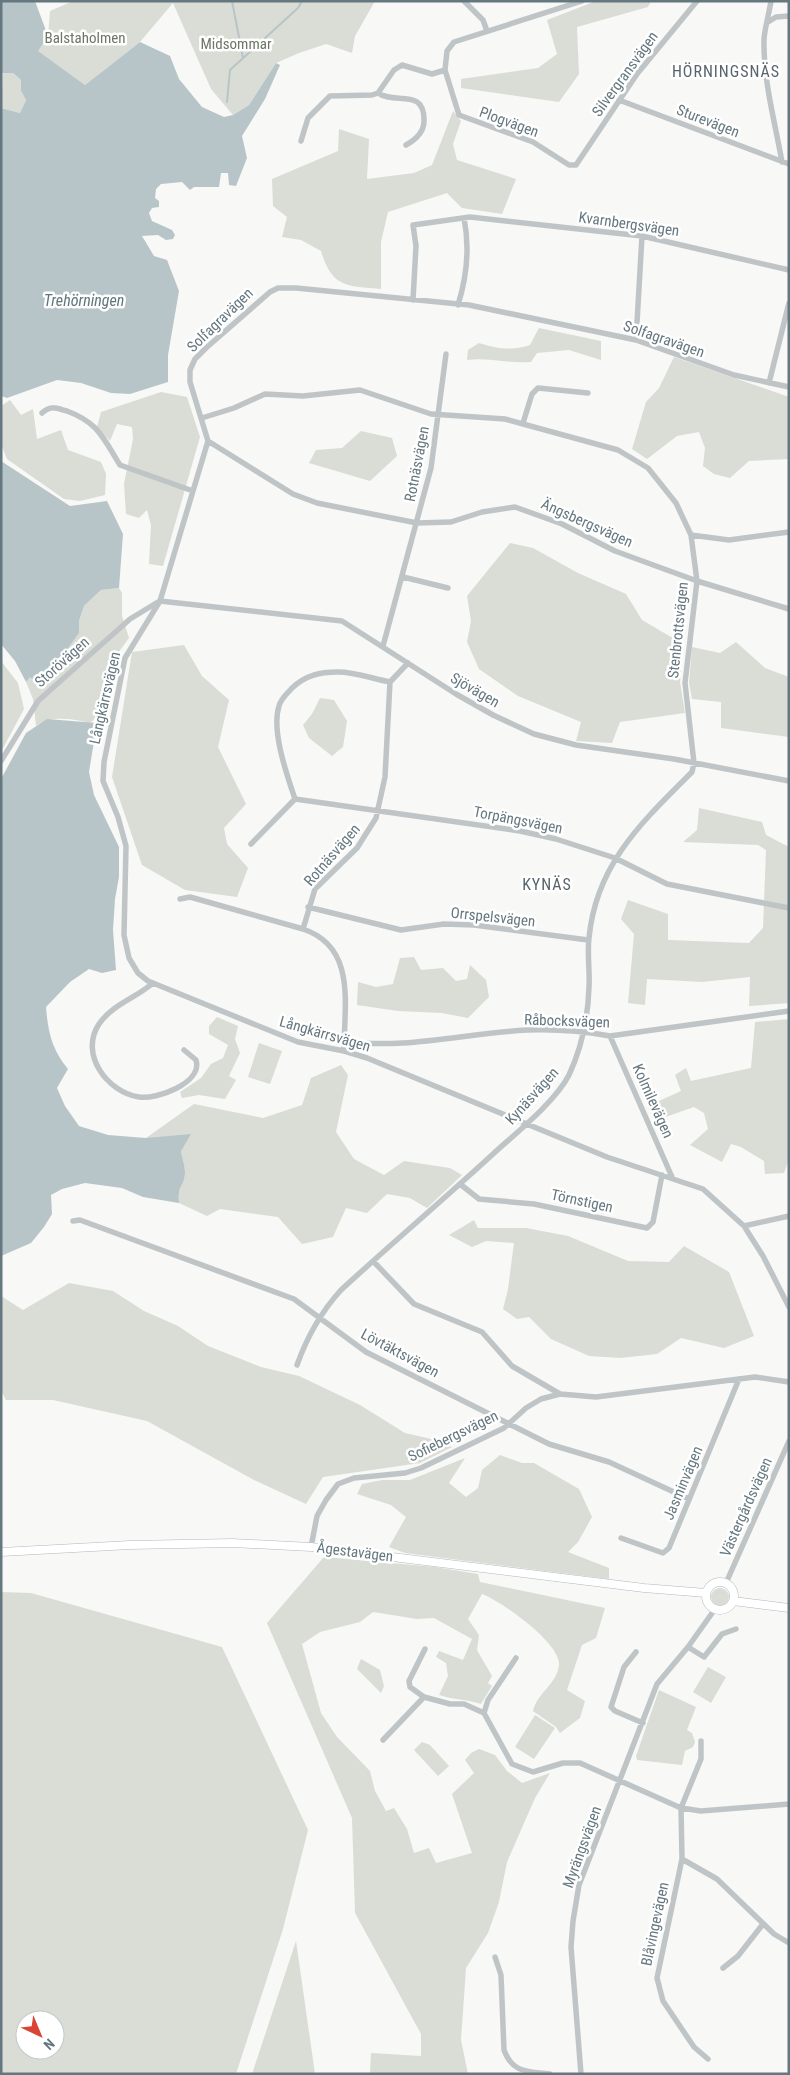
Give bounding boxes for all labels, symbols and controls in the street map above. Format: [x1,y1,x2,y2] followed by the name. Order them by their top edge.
[588,28,662,120] street label: Silvergransvägen
[44,29,126,47] park label: Balstaholmen
[201,35,272,53] park label: Midsommar
[672,62,780,81] district label: HÖRNINGSNÄS
[674,101,742,141] street label: Sturevägen
[477,103,541,141] street label: Plogvägen
[577,208,681,240] street label: Kvarnbergsvägen
[183,284,257,356] street label: Solfagravägen
[44,291,124,310] water label: Trehörningen
[621,317,707,361] street label: Solfagravägen
[401,425,433,503] street label: Rotnäsvägen
[538,495,636,551] street label: Ängsbergsvägen
[664,581,692,679] street label: Stenbrottsvägen
[31,633,93,691] street label: Storövägen
[86,650,124,746] street label: Långkärrsvägen
[447,669,503,711] street label: Sjövägen
[472,803,564,837] street label: Torpängsvägen
[300,820,364,890] street label: Rotnäsvägen
[522,875,572,894] district label: KYNÄS
[450,904,536,930] street label: Orrspelsvägen
[524,1011,610,1031] street label: Råbocksvägen
[277,1012,373,1056] street label: Långkärrsvägen
[629,1061,677,1141] street label: Kolmilevägen
[502,1064,562,1128] street label: Kynäsvägen
[549,1186,615,1216] street label: Törnstigen
[358,1325,442,1381] street label: Lövtäktsvägen
[405,1406,501,1466] street label: Sofiebergsvägen
[659,1443,707,1523] street label: Jasminvägen
[716,1455,776,1559] street label: Västergårdsvägen
[316,1538,394,1566] street label: Ågestavägen
[559,1804,605,1890] street label: Myrängsvägen
[637,1880,673,1968] street label: Blåvingevägen
[15,2010,65,2060] north arrow
[40,2036,58,2053] text: N

